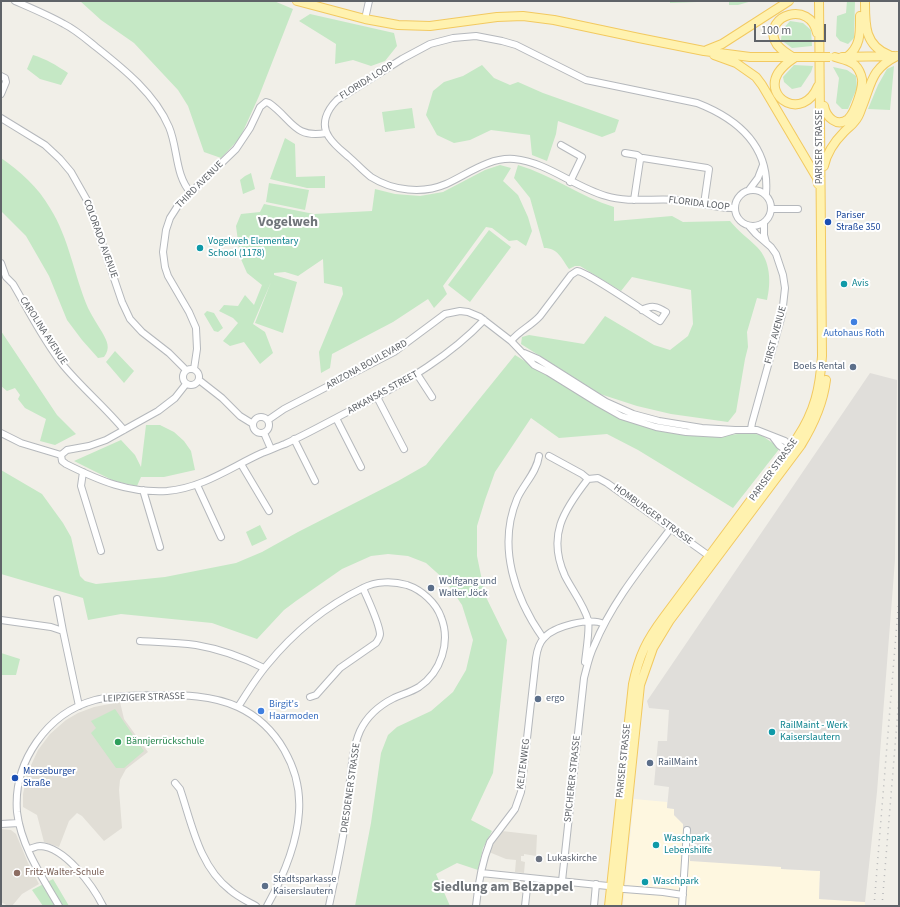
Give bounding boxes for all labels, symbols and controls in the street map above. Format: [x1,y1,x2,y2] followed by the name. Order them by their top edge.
[756,16,828,42] scale bar
[761,22,791,39] text: 100 m
[338,60,396,102] street label: FLORIDA LOOP
[814,110,826,184] street label: PARISER STRASSE
[174,159,226,211] street label: THIRD AVENUE
[668,194,730,214] street label: FLORIDA LOOP
[80,198,120,280] street label: COLORADO AVENUE
[836,210,880,234] place label: Pariser Straße 350
[258,215,318,231] district label: Vogelweh
[823,217,833,227] marker: Pariser Straße 350
[208,236,298,260] place label: Vogelweh Elementary School (1178)
[195,243,205,253] marker: Vogelweh Elementary School (1178)
[852,278,869,290] place label: Avis
[839,279,849,289] marker: Avis
[17,295,69,367] street label: CAROLINA AVENUE
[763,305,789,365] street label: FIRST AVENUE
[849,317,859,327] marker: Autohaus Roth
[823,328,885,340] place label: Autohaus Roth
[324,338,410,392] street label: ARIZONA BOULEVARD
[793,361,845,373] place label: Boels Rental
[848,362,858,372] marker: Boels Rental
[346,369,420,417] street label: ARKANSAS STREET
[747,436,801,504] street label: PARISER STRASSE
[611,482,695,548] street label: HOMBURGER STRASSE
[439,576,496,600] place label: Wolfgang und Walter Jöck
[426,583,436,593] marker: Wolfgang und Walter Jöck
[103,691,185,705] street label: LEIPZIGER STRASSE
[546,693,565,705] place label: ergo
[533,694,543,704] marker: ergo
[269,699,319,722] place label: Birgit's Haarmoden
[256,706,266,716] marker: Birgit's Haarmoden
[780,720,848,744] place label: RailMaint - Werk Kaiserslautern
[614,723,634,799] street label: PARISER STRASSE
[767,727,777,737] marker: RailMaint - Werk Kaiserslautern
[562,735,584,823] street label: SPICHERER STRASSE
[126,736,204,748] place label: Bännjerrückschule
[113,737,123,747] marker: Bännjerrückschule
[515,738,533,790] street label: KELTENWEG
[339,742,363,834] street label: DRESDENER STRASSE
[658,757,697,769] place label: RailMaint
[645,758,655,768] marker: RailMaint
[23,766,75,790] place label: Merseburger Straße
[10,773,20,783] marker: Merseburger Straße
[664,833,712,856] place label: Waschpark Lebenshilfe
[651,840,661,850] marker: Waschpark Lebenshilfe
[547,853,597,865] place label: Lukaskirche
[534,854,544,864] marker: Lukaskirche
[25,867,104,879] place label: Fritz-Walter-Schule
[12,868,22,878] marker: Fritz-Walter-Schule
[273,874,336,898] place label: Stadtsparkasse Kaiserslautern
[653,876,699,888] place label: Waschpark
[640,877,650,887] marker: Waschpark
[433,880,573,896] district label: Siedlung am Belzappel
[260,881,270,891] marker: Stadtsparkasse Kaiserslautern

